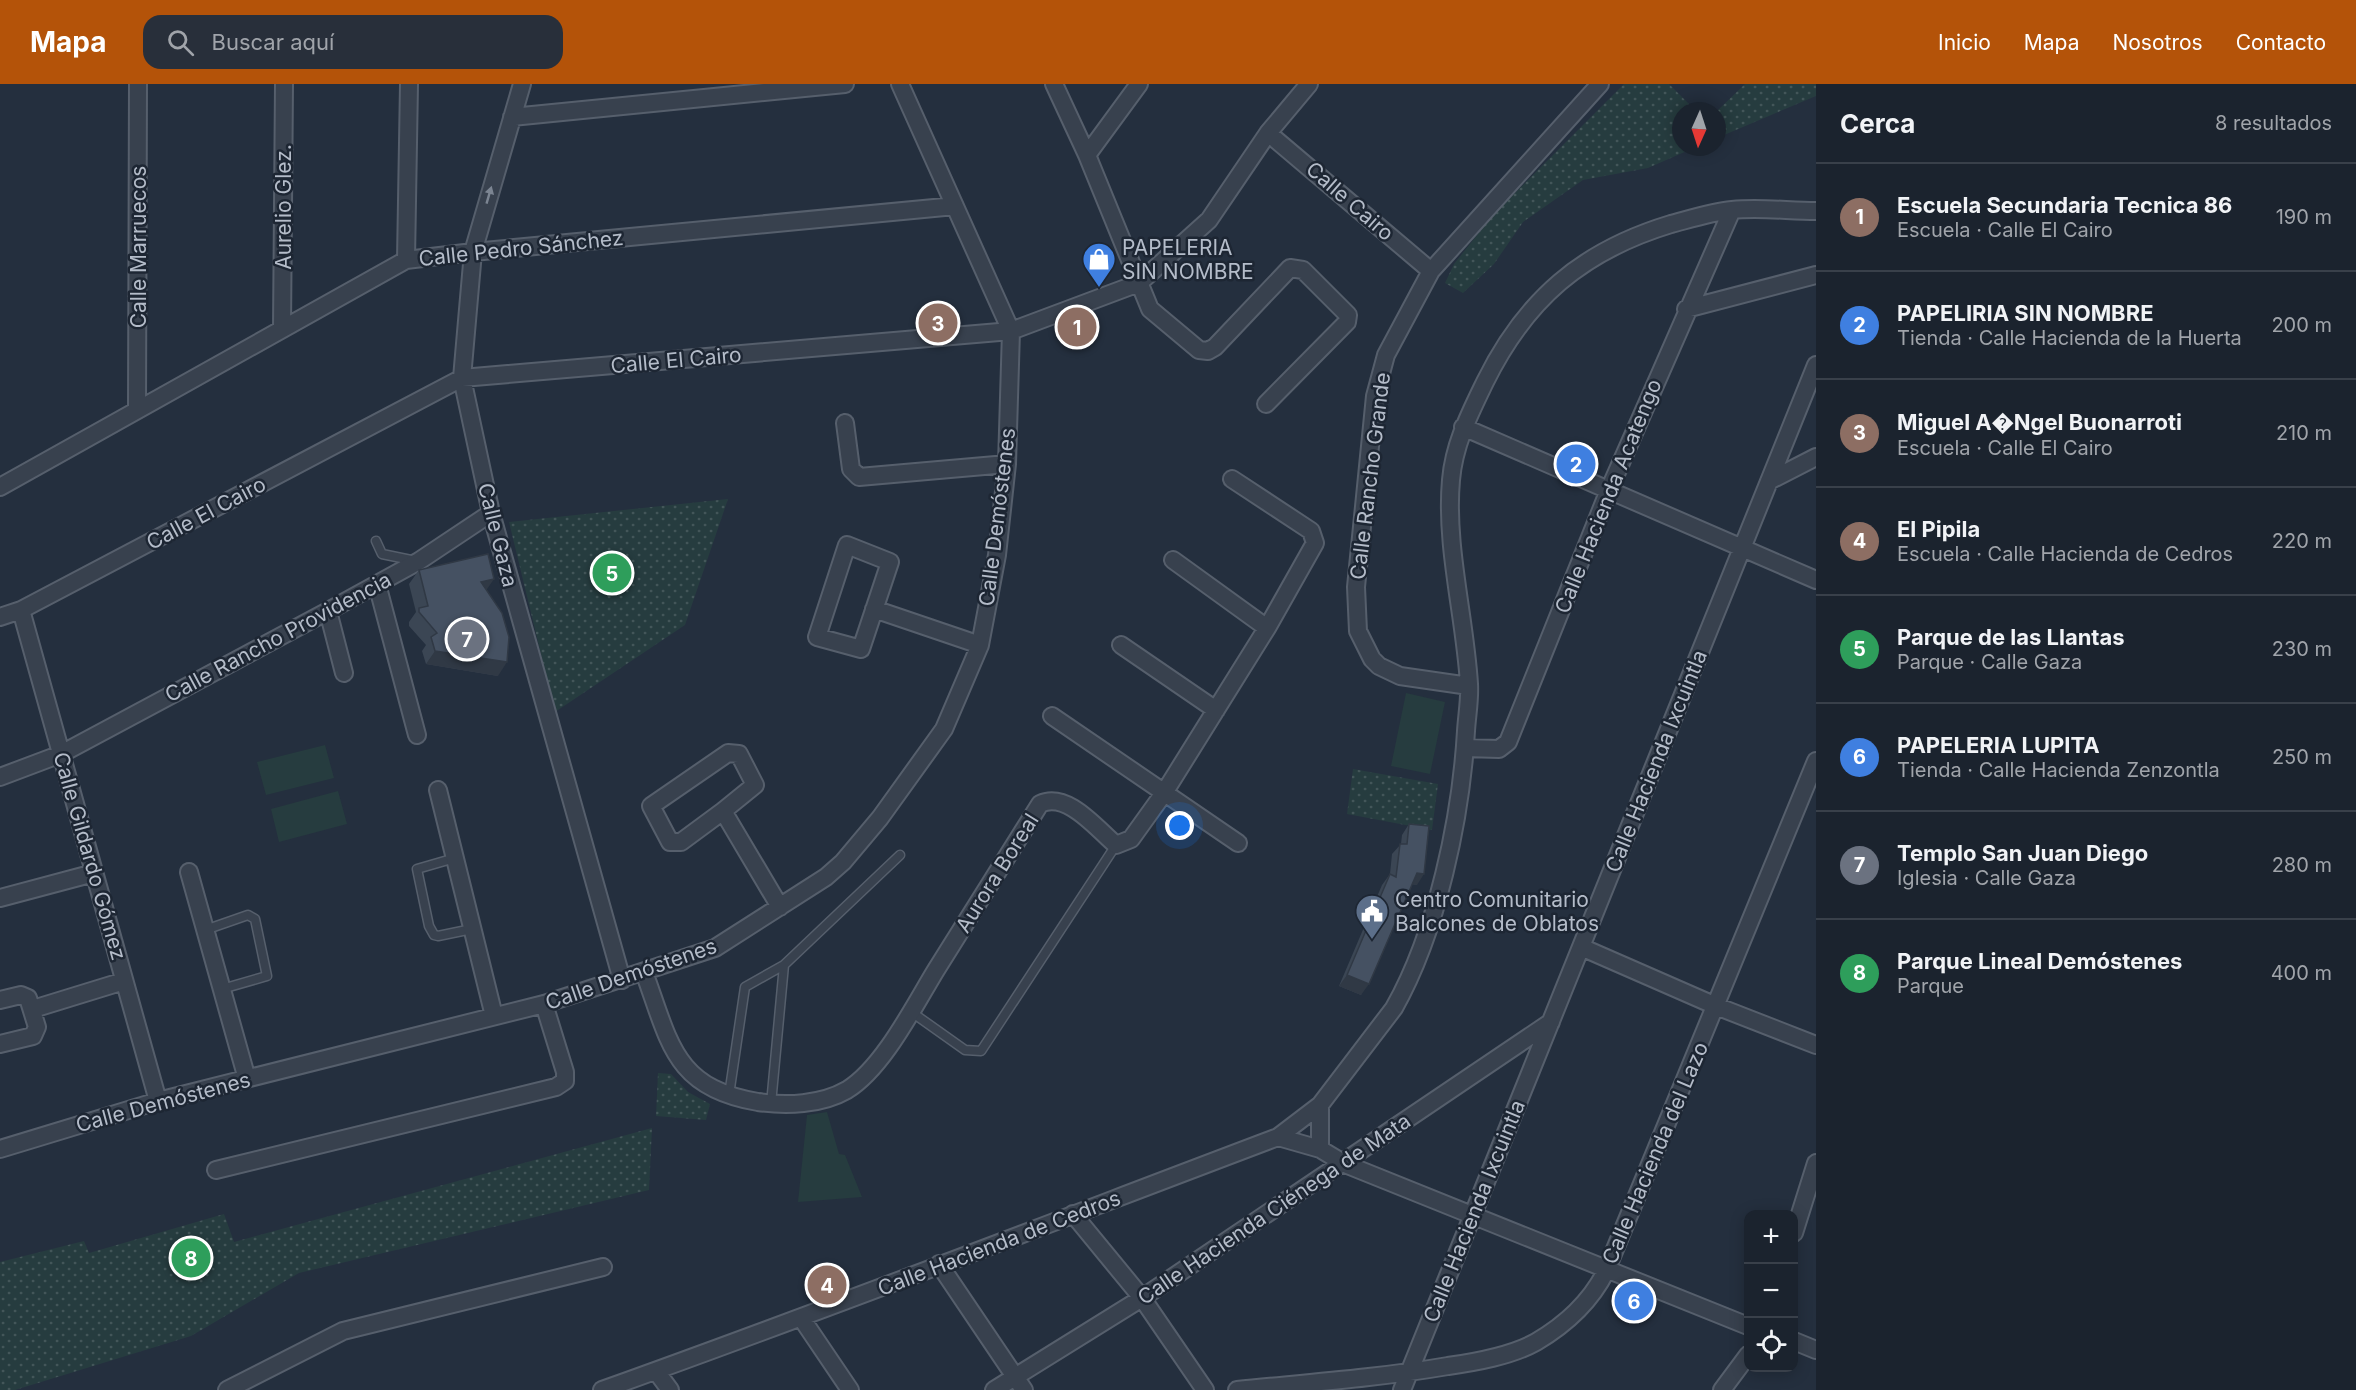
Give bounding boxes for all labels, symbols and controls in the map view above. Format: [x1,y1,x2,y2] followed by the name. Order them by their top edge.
[143,15,563,69] search box
[30,25,107,59] text: Mapa
[164,26,197,59] icon: search
[212,29,334,55] text: Buscar aquí
[1938,30,1991,55] text: Inicio
[2024,30,2079,55] text: Mapa
[2112,30,2203,55] text: Nosotros
[2236,30,2326,55] text: Contacto
[1672,102,1726,156] north arrow
[1840,108,1915,139] text: Cerca
[2215,111,2332,135] text: 8 resultados
[271,144,296,270] street label: Aurelio Glez.
[1301,156,1399,246] street label: Calle Cairo
[126,166,151,328] street label: Calle Marruecos
[485,186,494,204] one-way arrow
[1897,192,2232,218] text: Escuela Secundaria Tecnica 86
[1855,205,1864,229] text: 1
[2276,205,2332,229] text: 190 m
[1897,218,2113,242] text: Escuela · Calle El Cairo
[417,225,625,271] street label: Calle Pedro Sánchez
[1122,235,1254,284] place label: PAPELERIA SIN NOMBRE
[1081,241,1117,288] shop icon: PAPELERIA SIN NOMBRE
[918,300,958,346] pin: 3
[1897,300,2154,326] text: PAPELIRIA SIN NOMBRE
[1058,304,1096,350] pin: 1
[1853,313,1866,337] text: 2
[2271,313,2332,337] text: 200 m
[1897,326,2242,350] text: Tienda · Calle Hacienda de la Huerta
[609,342,743,378] street label: Calle El Cairo
[1345,371,1395,581] street label: Calle Rancho Grande
[1550,375,1666,617] street label: Calle Hacienda Acatengo
[1897,409,2182,435] text: Miguel A�Ngel Buonarroti
[1853,421,1866,445] text: 3
[2276,421,2332,445] text: 210 m
[974,426,1020,608] street label: Calle Demóstenes
[1897,436,2113,460] text: Escuela · Calle El Cairo
[1556,442,1596,487] pin: 2
[142,471,270,555] street label: Calle El Cairo
[473,480,523,590] street label: Calle Gaza
[1897,516,1980,542] text: El Pipila
[1853,529,1866,553] text: 4
[2272,529,2332,553] text: 220 m
[1897,542,2233,566] text: Escuela · Calle Hacienda de Cedros
[592,550,632,596] pin: 5
[161,567,395,707] street label: Calle Rancho Providencia
[448,616,486,662] pin: 7
[1897,624,2125,650] text: Parque de las Llantas
[1853,637,1866,661] text: 5
[2272,637,2332,661] text: 230 m
[1600,646,1712,876] street label: Calle Hacienda Ixcuintla
[1897,650,2082,674] text: Parque · Calle Gaza
[1897,732,2100,758] text: PAPELERIA LUPITA
[1853,745,1866,769] text: 6
[2272,745,2332,769] text: 250 m
[48,749,132,963] street label: Calle Gildardo Gómez
[1897,758,2220,782] text: Tienda · Calle Hacienda Zenzontla
[950,809,1044,937] street label: Aurora Boreal
[1165,811,1194,840] your location
[1897,840,2148,866] text: Templo San Juan Diego
[1854,853,1865,877] text: 7
[2272,853,2332,877] text: 280 m
[1897,866,2076,890] text: Iglesia · Calle Gaza
[1395,887,1599,936] place label: Centro Comunitario Balcones de Oblatos
[1354,893,1390,940] public building icon: Centro Comunitario Balcones de Oblatos
[542,933,720,1015] street label: Calle Demóstenes
[1897,948,2182,974] text: Parque Lineal Demóstenes
[1853,961,1866,985] text: 8
[2271,961,2332,985] text: 400 m
[1897,974,1964,998] text: Parque
[1597,1038,1713,1268] street label: Calle Hacienda del Lazo
[73,1067,253,1137] street label: Calle Demóstenes
[1418,1096,1530,1326] street label: Calle Hacienda Ixcuintla
[1133,1108,1415,1310] street label: Calle Hacienda Ciénega de Mata
[874,1185,1124,1301] street label: Calle Hacienda de Cedros
[1744,1210,1798,1372] map controls
[1744,1210,1798,1264] button: +
[172,1236,210,1280] pin: 8
[808,1262,846,1308] pin: 4
[1744,1264,1798,1318] button: −
[1614,1278,1654,1324] pin: 6
[1744,1318,1798,1372] button: locate

